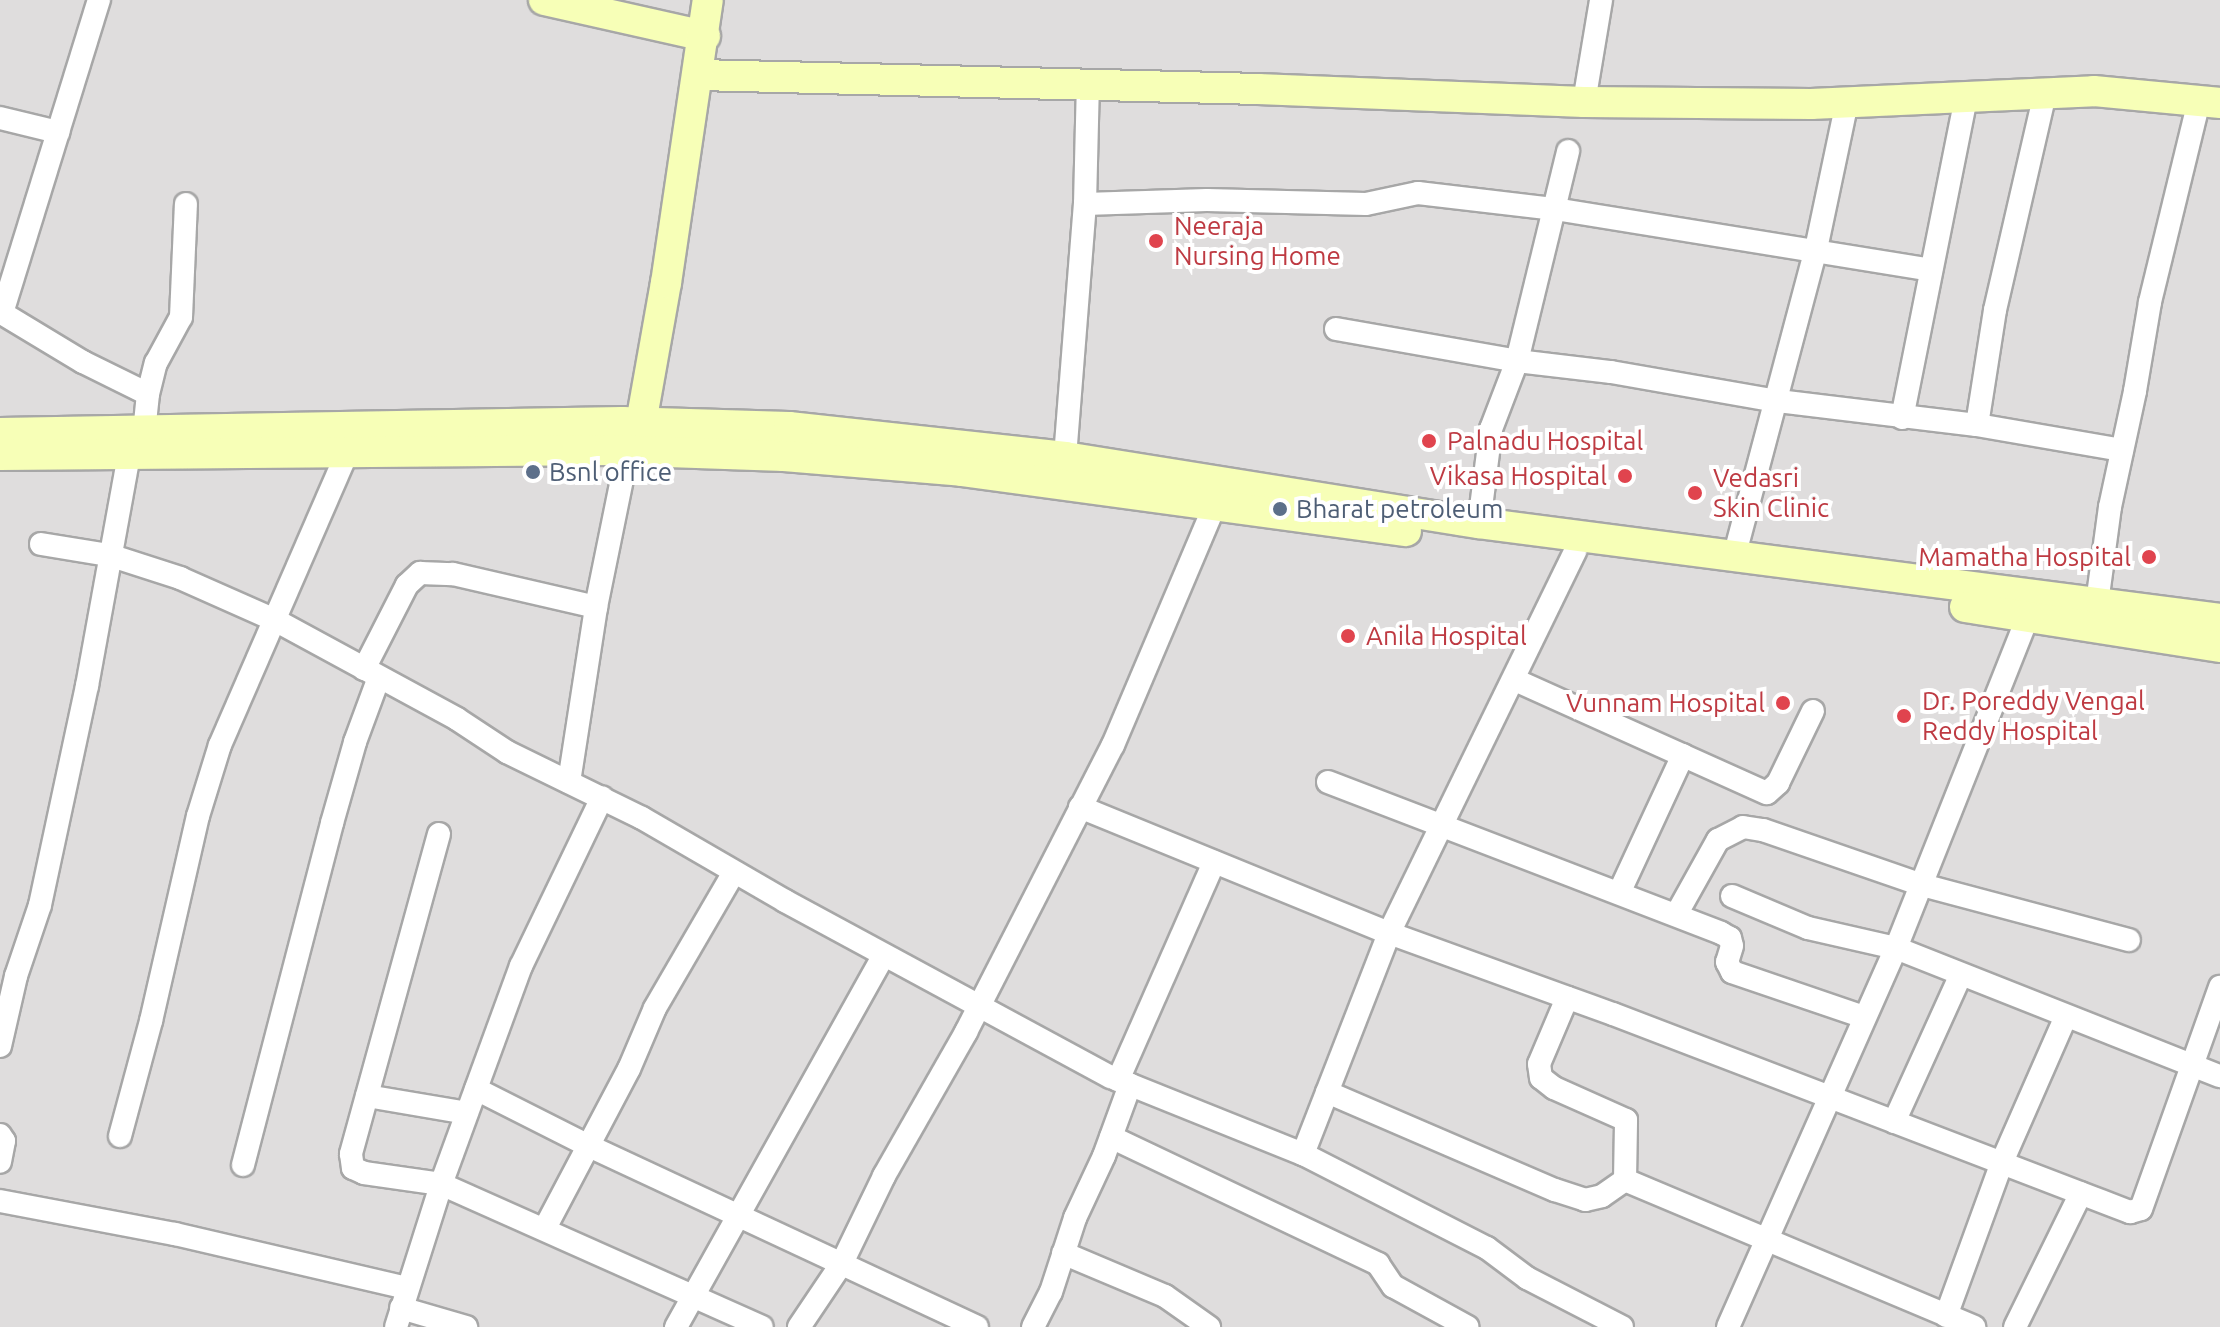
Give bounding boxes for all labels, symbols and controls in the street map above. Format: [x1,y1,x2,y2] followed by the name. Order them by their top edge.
[1174,210,1341,272] place label: Neeraja Nursing Home
[1145,230,1167,252] marker: Neeraja Nursing Home
[1447,425,1643,457] place label: Palnadu Hospital
[1418,430,1440,452] marker: Palnadu Hospital
[549,456,672,488] place label: Bsnl office
[1430,460,1607,492] place label: Vikasa Hospital
[1713,462,1829,524] place label: Vedasri Skin Clinic
[524,463,542,481] marker: Bsnl office
[1614,465,1636,487] marker: Vikasa Hospital
[1684,482,1706,504] marker: Vedasri Skin Clinic
[1296,493,1503,525] place label: Bharat petroleum
[1271,500,1289,518] marker: Bharat petroleum
[1918,541,2131,573] place label: Mamatha Hospital
[2138,546,2160,568] marker: Mamatha Hospital
[1366,620,1527,652] place label: Anila Hospital
[1337,625,1359,647] marker: Anila Hospital
[1922,685,2145,746] place label: Dr. Poreddy Vengal Reddy Hospital
[1566,687,1765,719] place label: Vunnam Hospital
[1772,692,1794,714] marker: Vunnam Hospital
[1893,705,1915,727] marker: Dr. Poreddy Vengal Reddy Hospital

